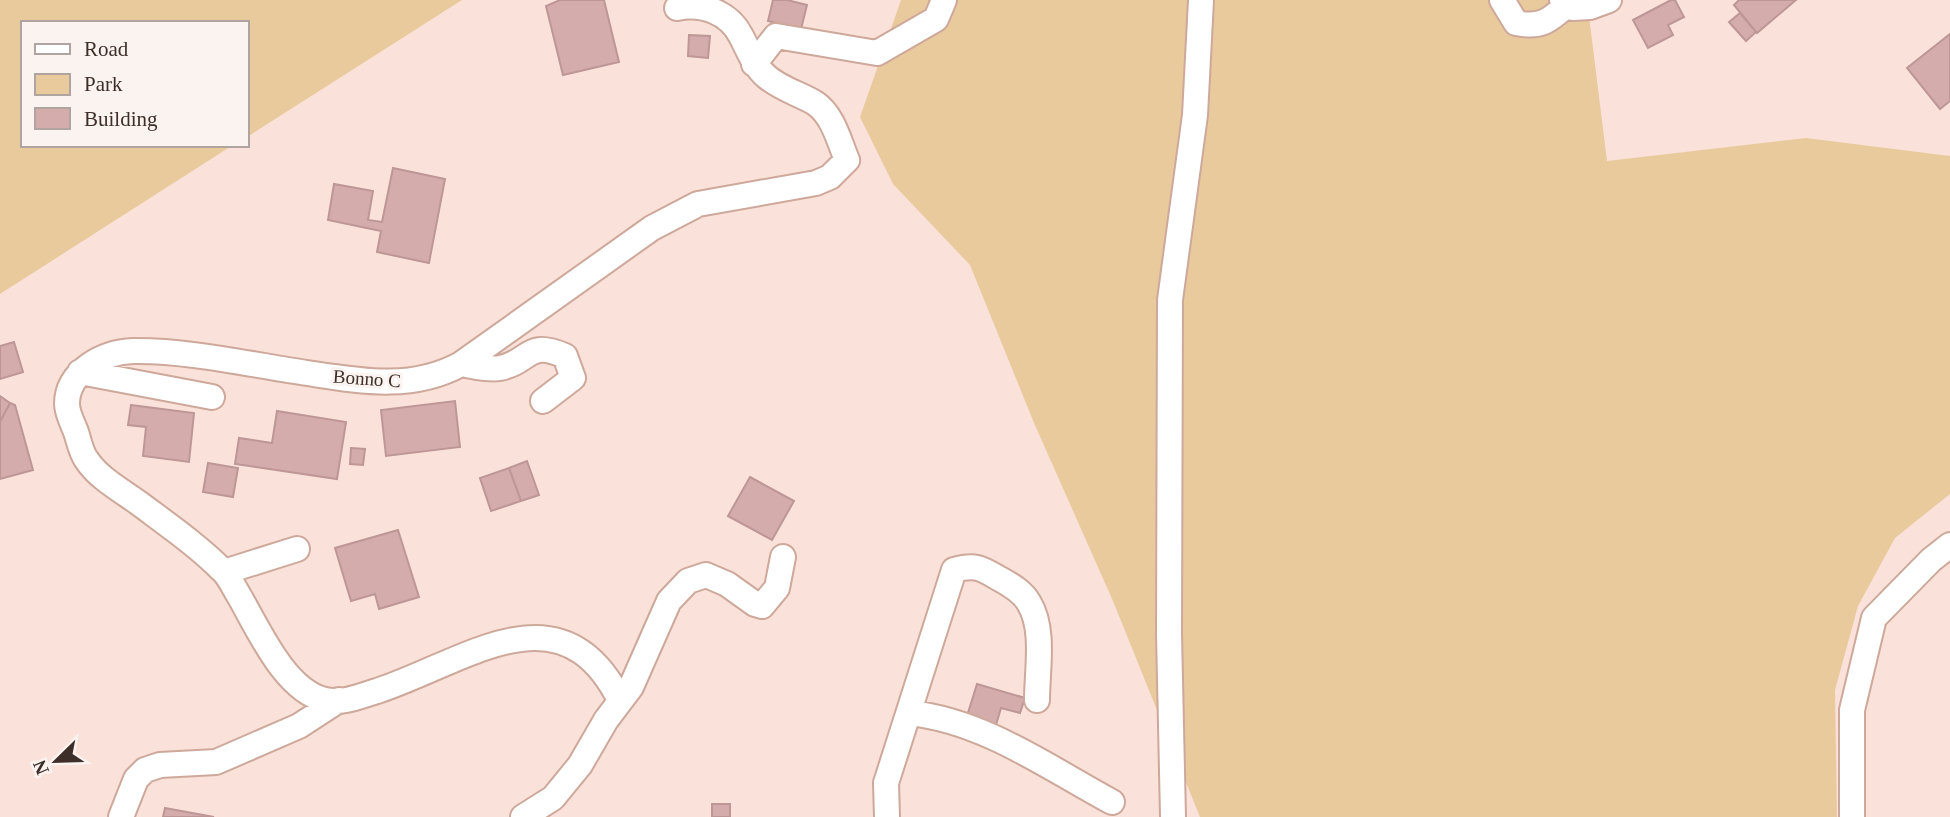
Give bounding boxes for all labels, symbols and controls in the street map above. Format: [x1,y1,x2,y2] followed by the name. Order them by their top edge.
[21,21,248,147] legend
[84,37,129,61] text: Road
[84,72,123,96] text: Park
[84,107,158,131] text: Building
[332,366,402,391] street label: Bonno C
[21,726,91,796] north arrow
[28,757,53,778] text: N

